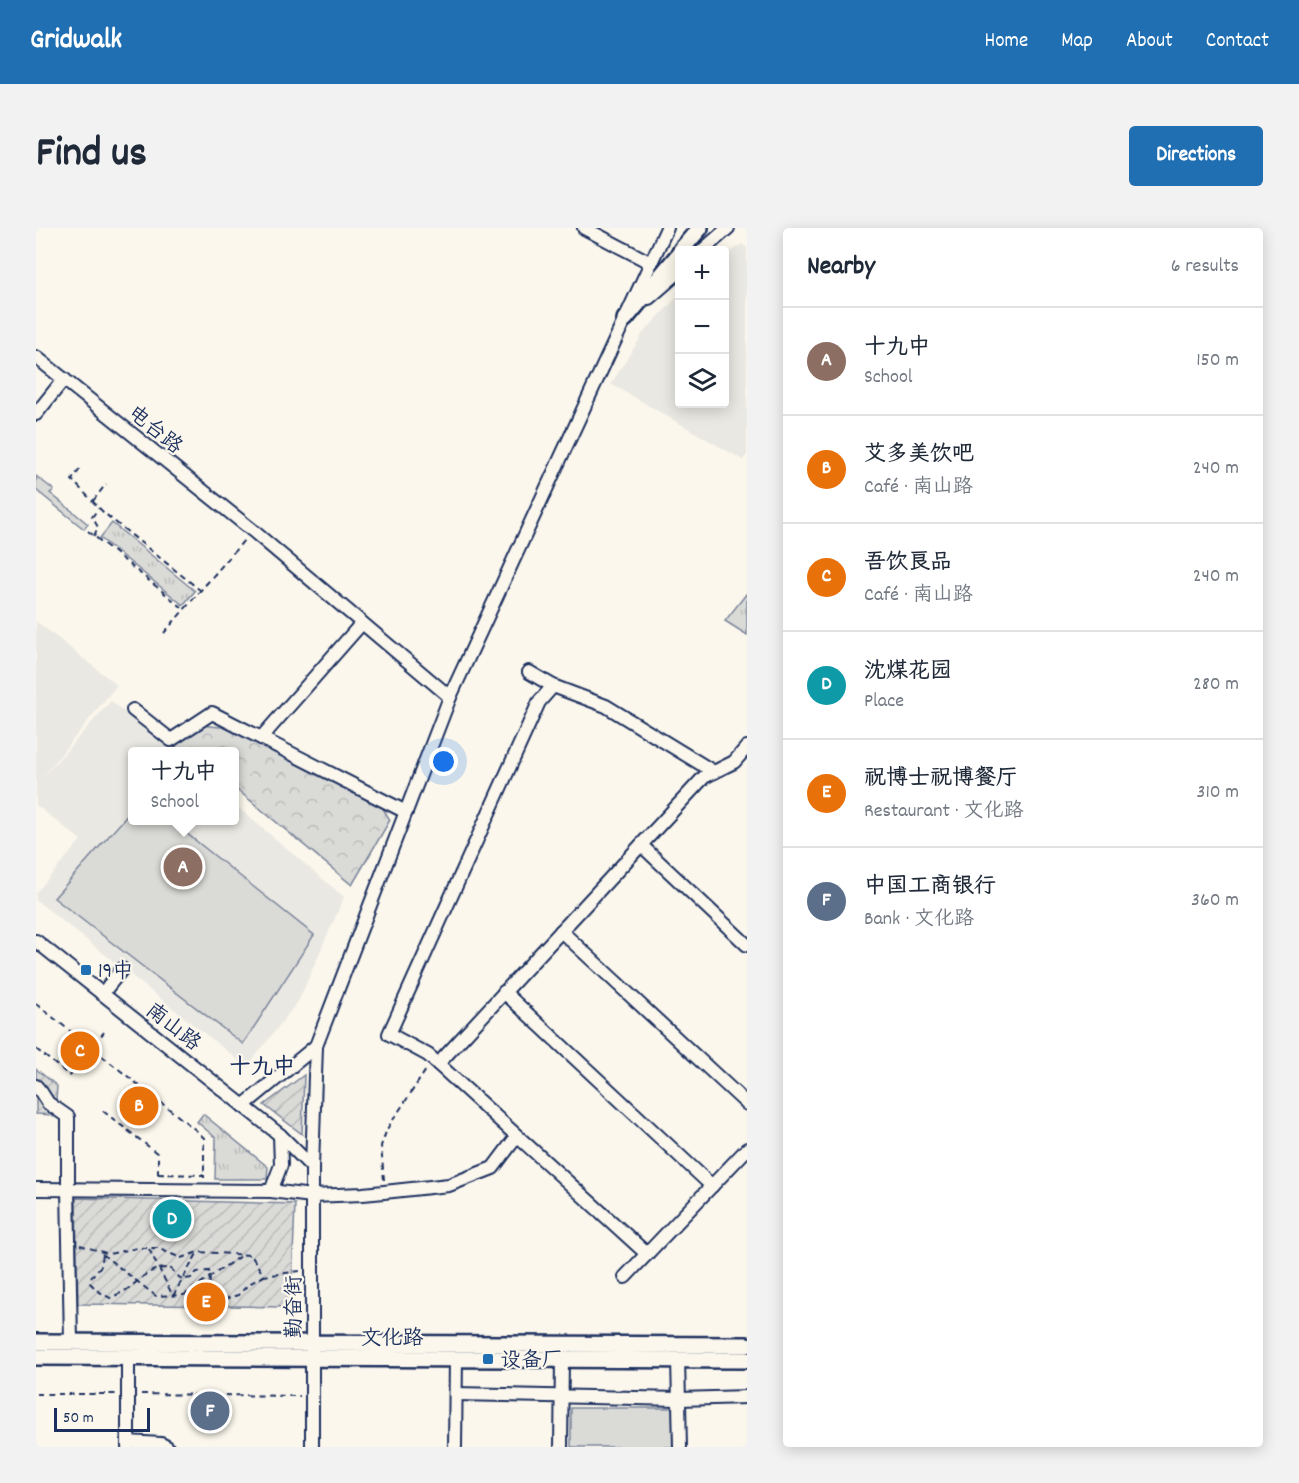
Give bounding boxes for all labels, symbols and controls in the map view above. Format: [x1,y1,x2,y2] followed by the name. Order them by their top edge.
[30,22,122,62] text: Gridwalk
[984,27,1028,57] text: Home
[1061,27,1093,57] text: Map
[1126,27,1173,57] text: About
[1206,27,1269,57] text: Contact
[36,126,147,186] text: Find us
[1129,126,1263,186] button: Directions
[675,246,729,408] map controls
[675,246,729,300] button: +
[807,249,875,286] text: Nearby
[1171,253,1239,281] text: 6 results
[675,300,729,354] button: −
[864,333,930,364] text: 十九中
[821,347,832,375] text: A
[1196,347,1239,375] text: 150 m
[675,354,729,408] button: layers
[864,364,913,392] text: School
[120,400,188,463] street label: 电台路
[864,440,974,471] text: 艾多美饮吧
[822,455,831,483] text: B
[1193,455,1239,483] text: 240 m
[864,474,973,502] text: Café · 南山路
[864,548,952,579] text: 吾饮良品
[822,563,831,591] text: C
[1193,563,1239,591] text: 240 m
[864,582,973,610] text: Café · 南山路
[864,657,952,688] text: 沈煤花园
[821,671,832,699] text: D
[1193,671,1239,699] text: 280 m
[864,688,904,716] text: Place
[128,747,239,825] popup
[429,747,458,776] your location
[150,758,217,789] text: 十九中
[864,764,1018,795] text: 祝博士祝博餐厅
[822,779,831,807] text: E
[1197,779,1239,807] text: 310 m
[150,789,199,817] text: School
[864,798,1024,826] text: Restaurant · 文化路
[164,844,202,890] pin: A
[864,872,996,903] text: 中国工商银行
[822,887,831,915] text: F
[1191,887,1239,915] text: 360 m
[864,906,974,934] text: Bank · 文化路
[98,958,133,988] place label: 19中
[79,963,93,977] marker: 19中
[138,997,206,1060] street label: 南山路
[60,1028,99,1074] pin: C
[229,1053,295,1084] district label: 十九中
[120,1084,158,1128] pin: B
[152,1196,192,1242] pin: D
[281,1276,311,1339] street label: 勤奋街
[186,1280,226,1324] pin: E
[361,1325,424,1355] street label: 文化路
[500,1347,563,1377] place label: 设备厂
[481,1352,495,1366] marker: 设备厂
[190,1388,230,1434] pin: F
[54,1405,150,1432] scale bar
[63,1407,94,1430] text: 50 m

